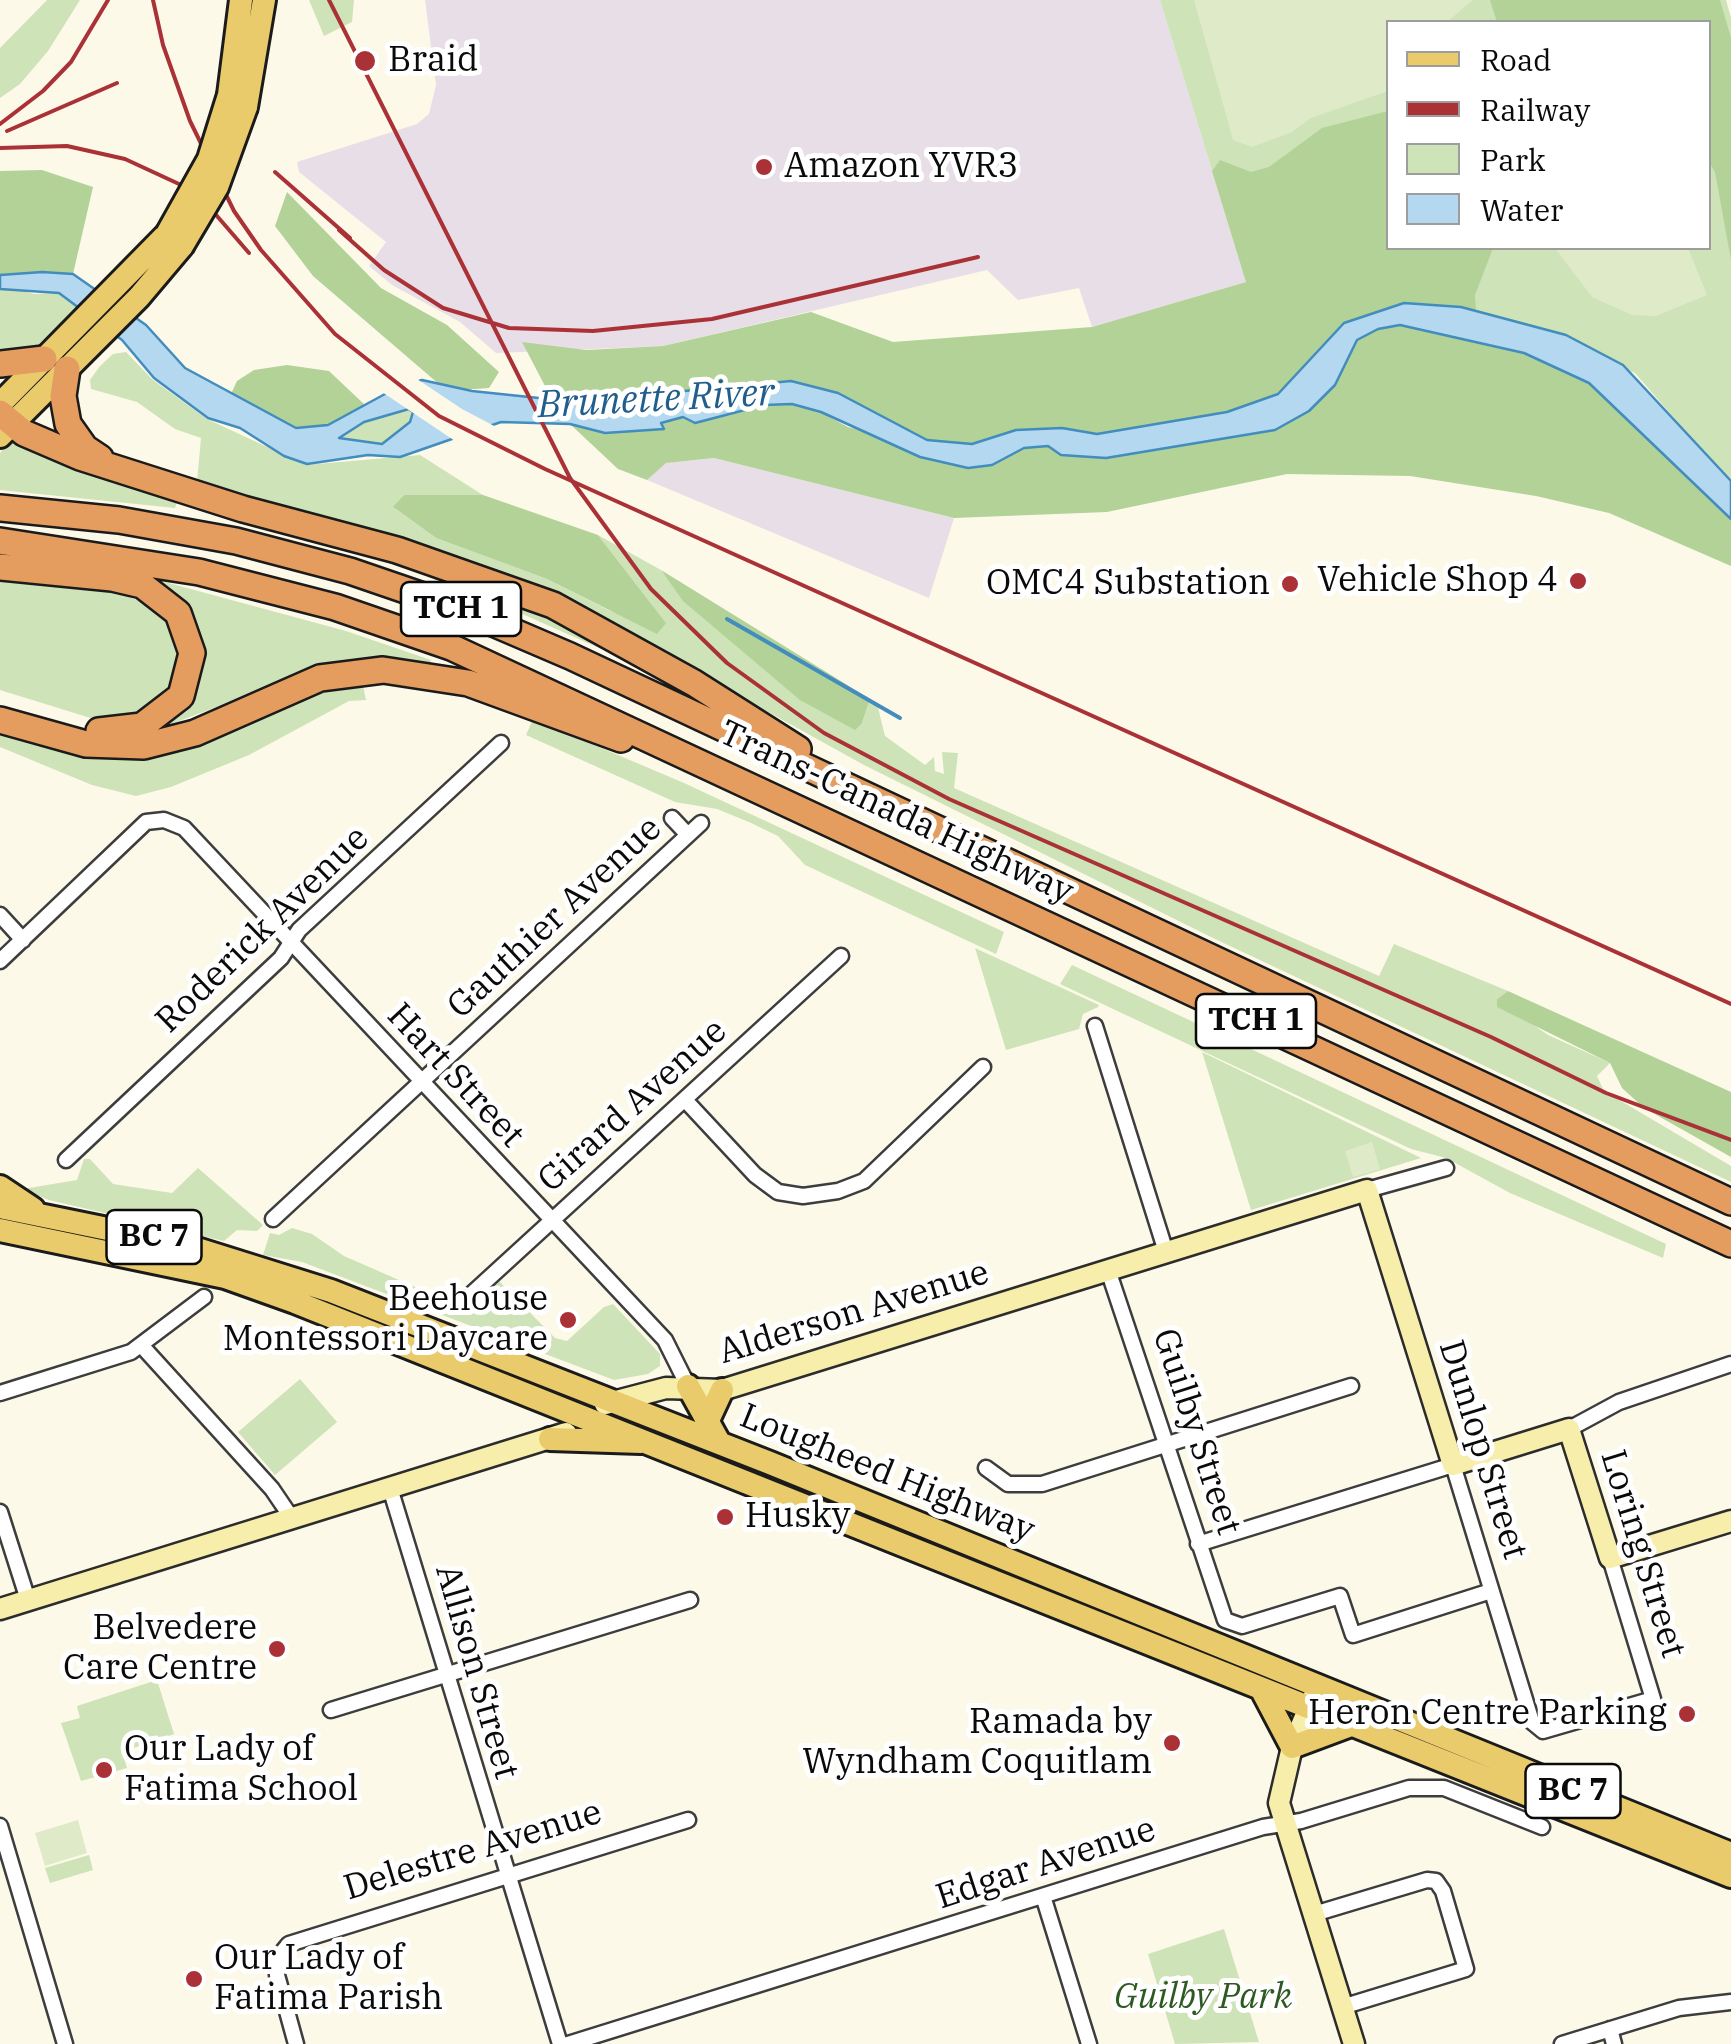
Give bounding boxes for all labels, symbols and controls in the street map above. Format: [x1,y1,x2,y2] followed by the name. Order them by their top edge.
[1386,20,1711,250] legend
[388,40,478,82] place label: Braid
[1480,40,1552,79] text: Road
[352,48,378,74] marker: Braid
[1480,90,1590,129] text: Railway
[1480,140,1546,179] text: Park
[784,146,1018,188] place label: Amazon YVR3
[753,156,775,178] marker: Amazon YVR3
[1480,190,1563,229] text: Water
[536,371,776,429] water label: Brunette River
[1317,560,1558,602] place label: Vehicle Shop 4
[986,563,1270,605] place label: OMC4 Substation
[1567,570,1589,592] marker: Vehicle Shop 4
[1279,573,1301,595] marker: OMC4 Substation
[401,582,521,636] road number: TCH 1
[712,713,1080,913] street label: Trans-Canada Highway
[439,808,671,1028] street label: Gauthier Avenue
[148,818,378,1042] street label: Roderick Avenue
[1196,994,1316,1048] road number: TCH 1
[378,995,532,1157] street label: Hart Street
[530,1010,736,1202] street label: Girard Avenue
[106,1210,202,1264] road number: BC 7
[714,1252,994,1374] street label: Alderson Avenue
[223,1279,548,1361] place label: Beehouse Montessori Daycare
[557,1309,579,1331] marker: Beehouse Montessori Daycare
[1143,1324,1249,1540] street label: Guilby Street
[1429,1335,1535,1565] street label: Dunlop Street
[734,1396,1040,1552] street label: Lougheed Highway
[1591,1445,1693,1663] street label: Loring Street
[745,1496,850,1538] place label: Husky
[714,1506,736,1528] marker: Husky
[425,1560,527,1784] street label: Allison Street
[63,1608,257,1690] place label: Belvedere Care Centre
[266,1638,288,1660] marker: Belvedere Care Centre
[1308,1693,1667,1735] place label: Heron Centre Parking
[802,1702,1152,1784] place label: Ramada by Wyndham Coquitlam
[1676,1703,1698,1725] marker: Heron Centre Parking
[124,1729,358,1811] place label: Our Lady of Fatima School
[1161,1732,1183,1754] marker: Ramada by Wyndham Coquitlam
[93,1759,115,1781] marker: Our Lady of Fatima School
[1526,1764,1620,1818] road number: BC 7
[339,1792,607,1910] street label: Delestre Avenue
[931,1809,1161,1919] street label: Edgar Avenue
[214,1938,443,2020] place label: Our Lady of Fatima Parish
[183,1968,205,1990] marker: Our Lady of Fatima Parish
[1114,1977,1292,2019] park label: Guilby Park

